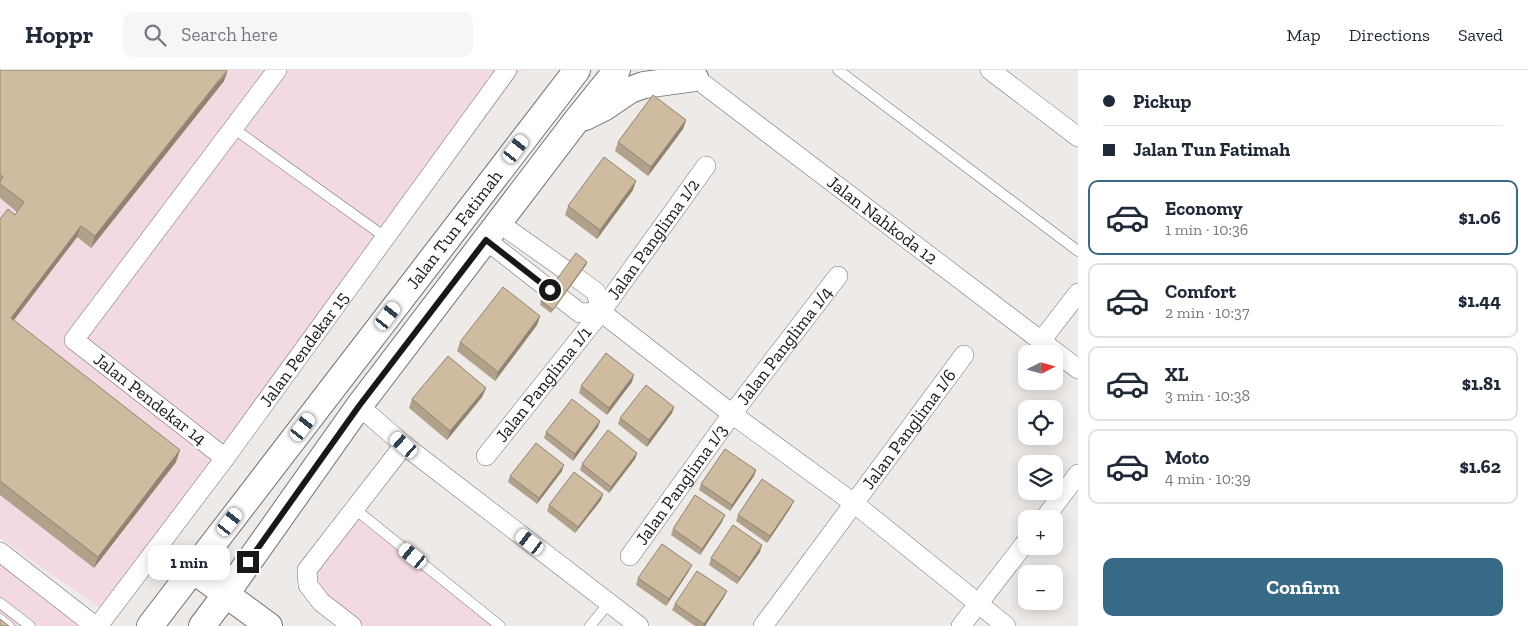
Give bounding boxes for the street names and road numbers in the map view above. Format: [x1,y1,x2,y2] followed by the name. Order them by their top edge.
[402,166,507,293] street label: Jalan Tun Fatimah
[823,171,942,269] street label: Jalan Nahkoda 12
[602,174,704,304] street label: Jalan Panglima 1/2
[732,282,837,409] street label: Jalan Panglima 1/4
[255,287,353,411] street label: Jalan Pendekar 15
[491,322,596,446] street label: Jalan Panglima 1/1
[89,348,211,450] street label: Jalan Pendekar 14
[857,365,961,494] street label: Jalan Panglima 1/6
[631,420,732,549] street label: Jalan Panglima 1/3

